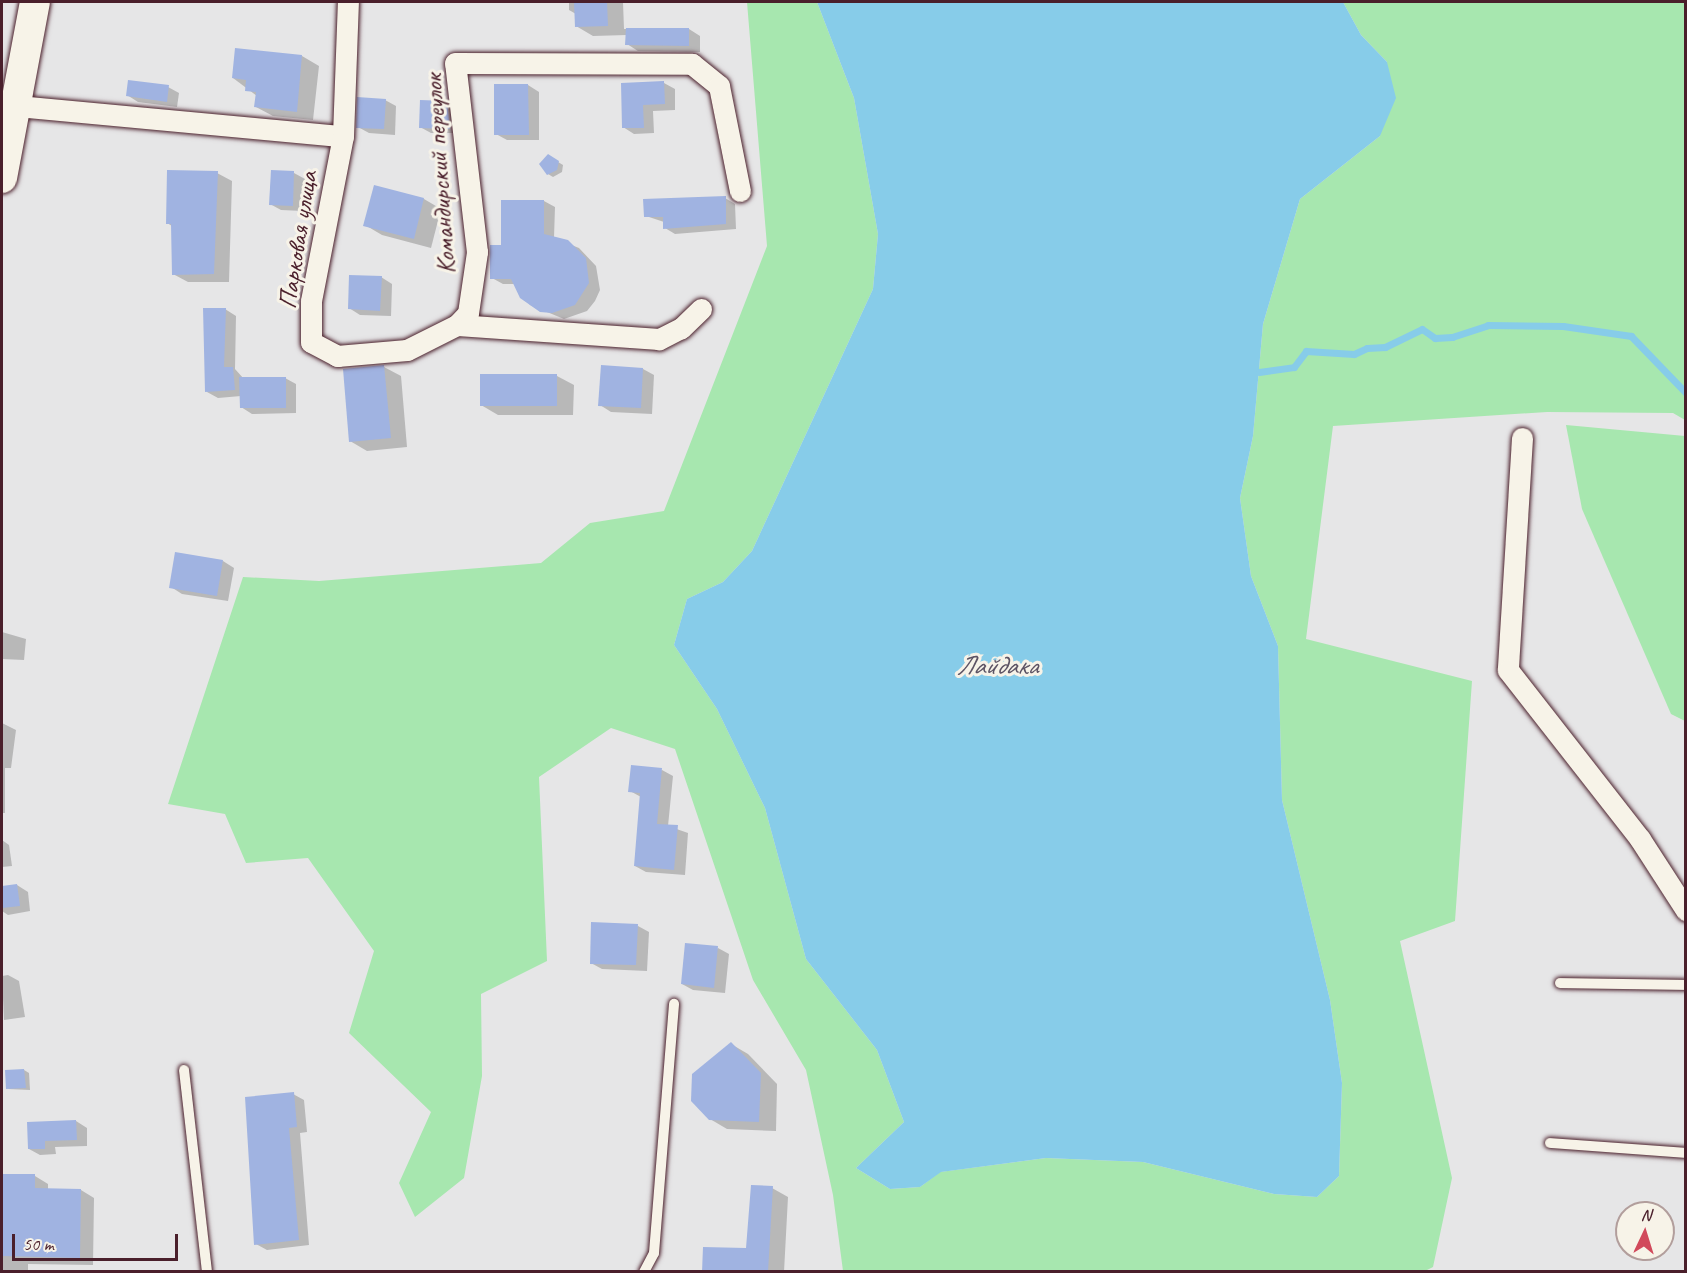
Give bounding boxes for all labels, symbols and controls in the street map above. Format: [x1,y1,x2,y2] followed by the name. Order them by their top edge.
[417,73,463,275] street label: Командирский переулок
[272,169,324,311] street label: Парковая улица
[956,650,1038,682] water label: Лайдака
[1615,1201,1675,1261] north arrow
[1640,1205,1652,1225] text: N
[15,1222,182,1260] scale bar
[23,1233,54,1255] text: 50 m

